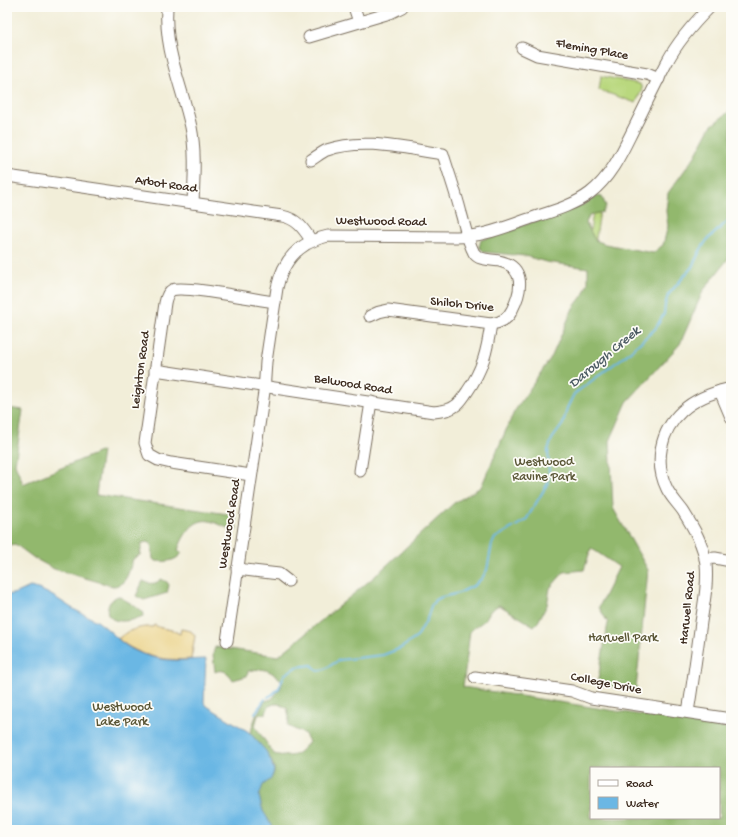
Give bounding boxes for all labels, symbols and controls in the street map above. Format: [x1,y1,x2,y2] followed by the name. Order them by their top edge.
[554,36,630,64] street label: Fleming Place
[134,173,199,197] street label: Arbot Road
[336,214,428,230] street label: Westwood Road
[429,294,495,316] street label: Shiloh Drive
[566,322,645,393] water label: Darough Creek
[128,329,154,410] street label: Leighton Road
[312,371,394,399] street label: Belwood Road
[512,455,577,485] park label: Westwood Ravine Park
[216,477,245,570] street label: Westwood Road
[677,569,699,645] street label: Harwell Road
[588,631,659,646] park label: Harwell Park
[569,670,643,698] street label: College Drive
[92,700,153,730] park label: Westwood Lake Park
[590,767,720,819] legend
[626,778,653,792] text: Road
[626,798,660,812] text: Water

